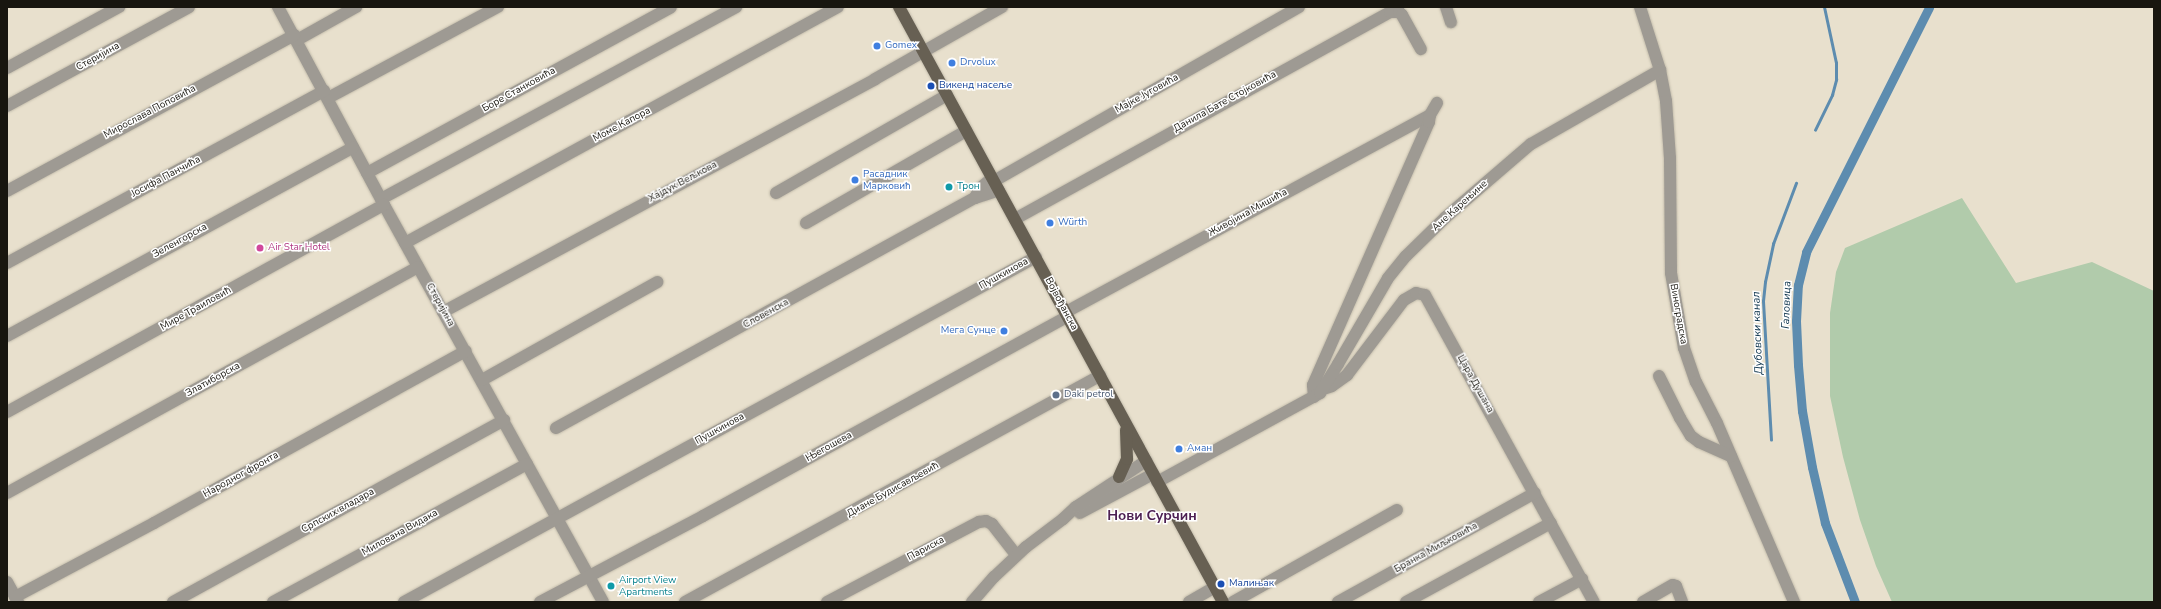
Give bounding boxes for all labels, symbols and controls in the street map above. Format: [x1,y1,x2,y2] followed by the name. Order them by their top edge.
[74,40,122,74] street label: Стеријина
[885,40,917,52] place label: Gomex
[872,41,882,51] marker: Gomex
[960,57,996,69] place label: Drvolux
[947,58,957,68] marker: Drvolux
[480,65,558,115] street label: Боре Станковића
[1172,69,1278,135] street label: Данила Бате Стојковића
[1113,72,1181,116] street label: Мајке Југовића
[939,80,1012,92] place label: Викенд насеље
[926,81,936,91] marker: Викенд насеље
[102,83,198,141] street label: Мирослава Поповића
[591,105,653,145] street label: Моме Капора
[129,154,203,200] street label: Јосифа Панчића
[647,159,719,205] street label: Хајдук Вељкова
[863,168,911,192] place label: Расадник Марковић
[850,175,860,185] marker: Расадник Марковић
[1430,178,1490,234] street label: Ане Карењине
[957,181,980,193] place label: Трон
[944,182,954,192] marker: Трон
[1207,186,1289,240] street label: Живојина Мишића
[1058,217,1087,229] place label: Würth
[1045,218,1055,228] marker: Würth
[151,221,209,261] street label: Зеленгорска
[268,242,330,254] place label: Air Star Hotel
[255,243,265,253] marker: Air Star Hotel
[977,256,1031,292] street label: Пушкинова
[1042,275,1080,333] street label: Војвођанска
[423,281,457,329] street label: Стеријина
[1780,281,1794,329] water label: Галовица
[1667,283,1689,345] street label: Виноградска
[158,285,234,333] street label: Мире Траиловић
[1750,291,1766,375] water label: Дубовски канал
[741,297,791,331] street label: Словенска
[941,325,996,337] place label: Мега Сунце
[999,326,1009,336] marker: Мега Сунце
[1454,353,1496,415] street label: Цара Душана
[184,360,242,400] street label: Златиборска
[1064,389,1113,401] place label: Daki petrol
[1051,390,1061,400] marker: Daki petrol
[693,411,747,447] street label: Пушкинова
[804,429,854,465] street label: Његошева
[1187,443,1212,455] place label: Аман
[1174,444,1184,454] marker: Аман
[201,449,281,501] street label: Народног фронта
[845,460,941,520] street label: Диане Будисављевић
[299,486,377,536] street label: Српских владара
[360,507,440,559] street label: Милована Видака
[1107,508,1197,524] district label: Нови Сурчин
[1392,520,1480,576] street label: Бранка Миљковића
[905,534,947,564] street label: Париска
[619,574,676,598] place label: Airport View Apartments
[1229,578,1274,590] place label: Малињак
[1216,579,1226,589] marker: Малињак
[606,581,616,591] marker: Airport View Apartments

